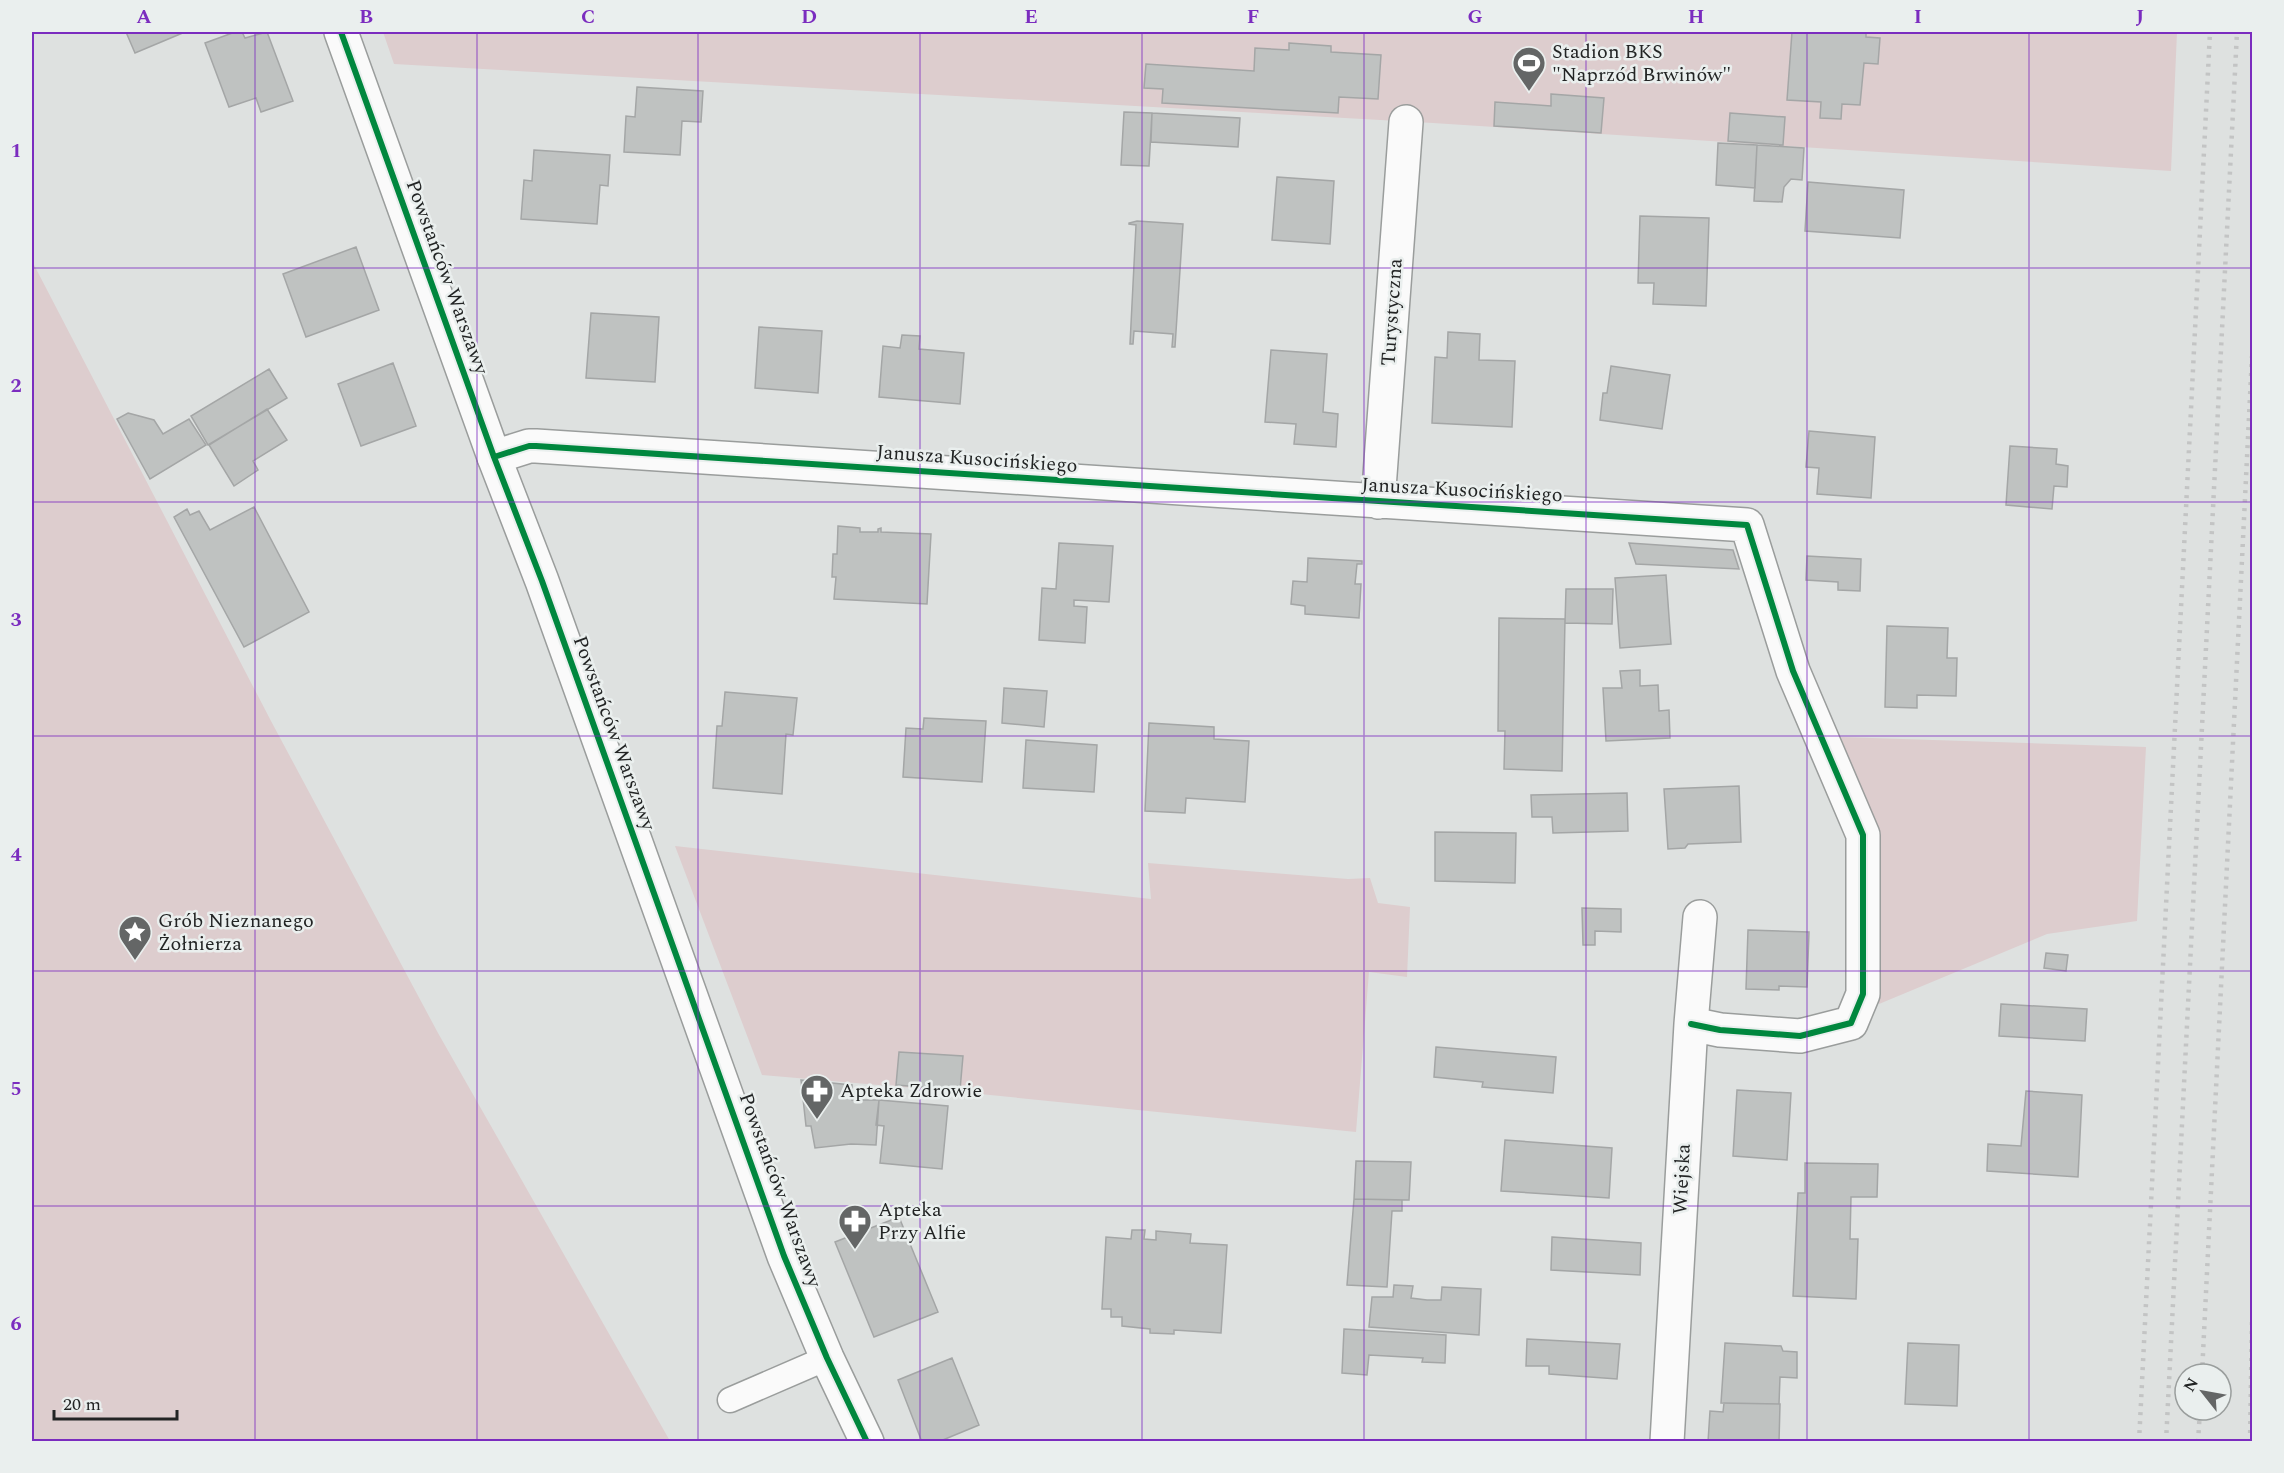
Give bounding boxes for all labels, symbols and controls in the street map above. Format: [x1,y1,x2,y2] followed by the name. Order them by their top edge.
[136,2,152,32] text: A
[359,2,373,32] text: B
[581,2,595,32] text: C
[801,2,817,32] text: D
[1024,2,1038,32] text: E
[1247,2,1259,32] text: F
[1467,2,1483,32] text: G
[1688,2,1704,32] text: H
[1914,2,1922,32] text: I
[2136,2,2144,32] text: J
[1552,37,1731,90] place label: Stadion BKS "Naprzód Brwinów"
[1511,45,1547,92] sports icon: Stadion BKS "Naprzód Brwinów"
[10,136,22,166] text: 1
[398,176,497,380] street label: Powstańców Warszawy
[1373,257,1411,367] street label: Turystyczna
[10,371,22,401] text: 2
[875,437,1079,481] street label: Janusza Kusocińskiego
[1361,470,1563,510] street label: Janusza Kusocińskiego
[10,605,22,635] text: 3
[565,632,664,836] street label: Powstańców Warszawy
[10,840,22,870] text: 4
[158,906,314,959] place label: Grób Nieznanego Żołnierza
[117,914,153,961] place icon: Grób Nieznanego Żołnierza
[799,1073,835,1120] pharmacy icon: Apteka Zdrowie
[10,1074,22,1104] text: 5
[840,1076,982,1106] place label: Apteka Zdrowie
[731,1089,830,1293] street label: Powstańców Warszawy
[1665,1143,1699,1215] street label: Wiejska
[878,1195,966,1248] place label: Apteka Przy Alfie
[837,1203,873,1250] pharmacy icon: Apteka Przy Alfie
[10,1309,22,1339] text: 6
[2173,1362,2233,1422] north arrow
[2177,1373,2205,1397] text: N
[54,1383,177,1421] scale bar
[63,1391,101,1418] text: 20 m

